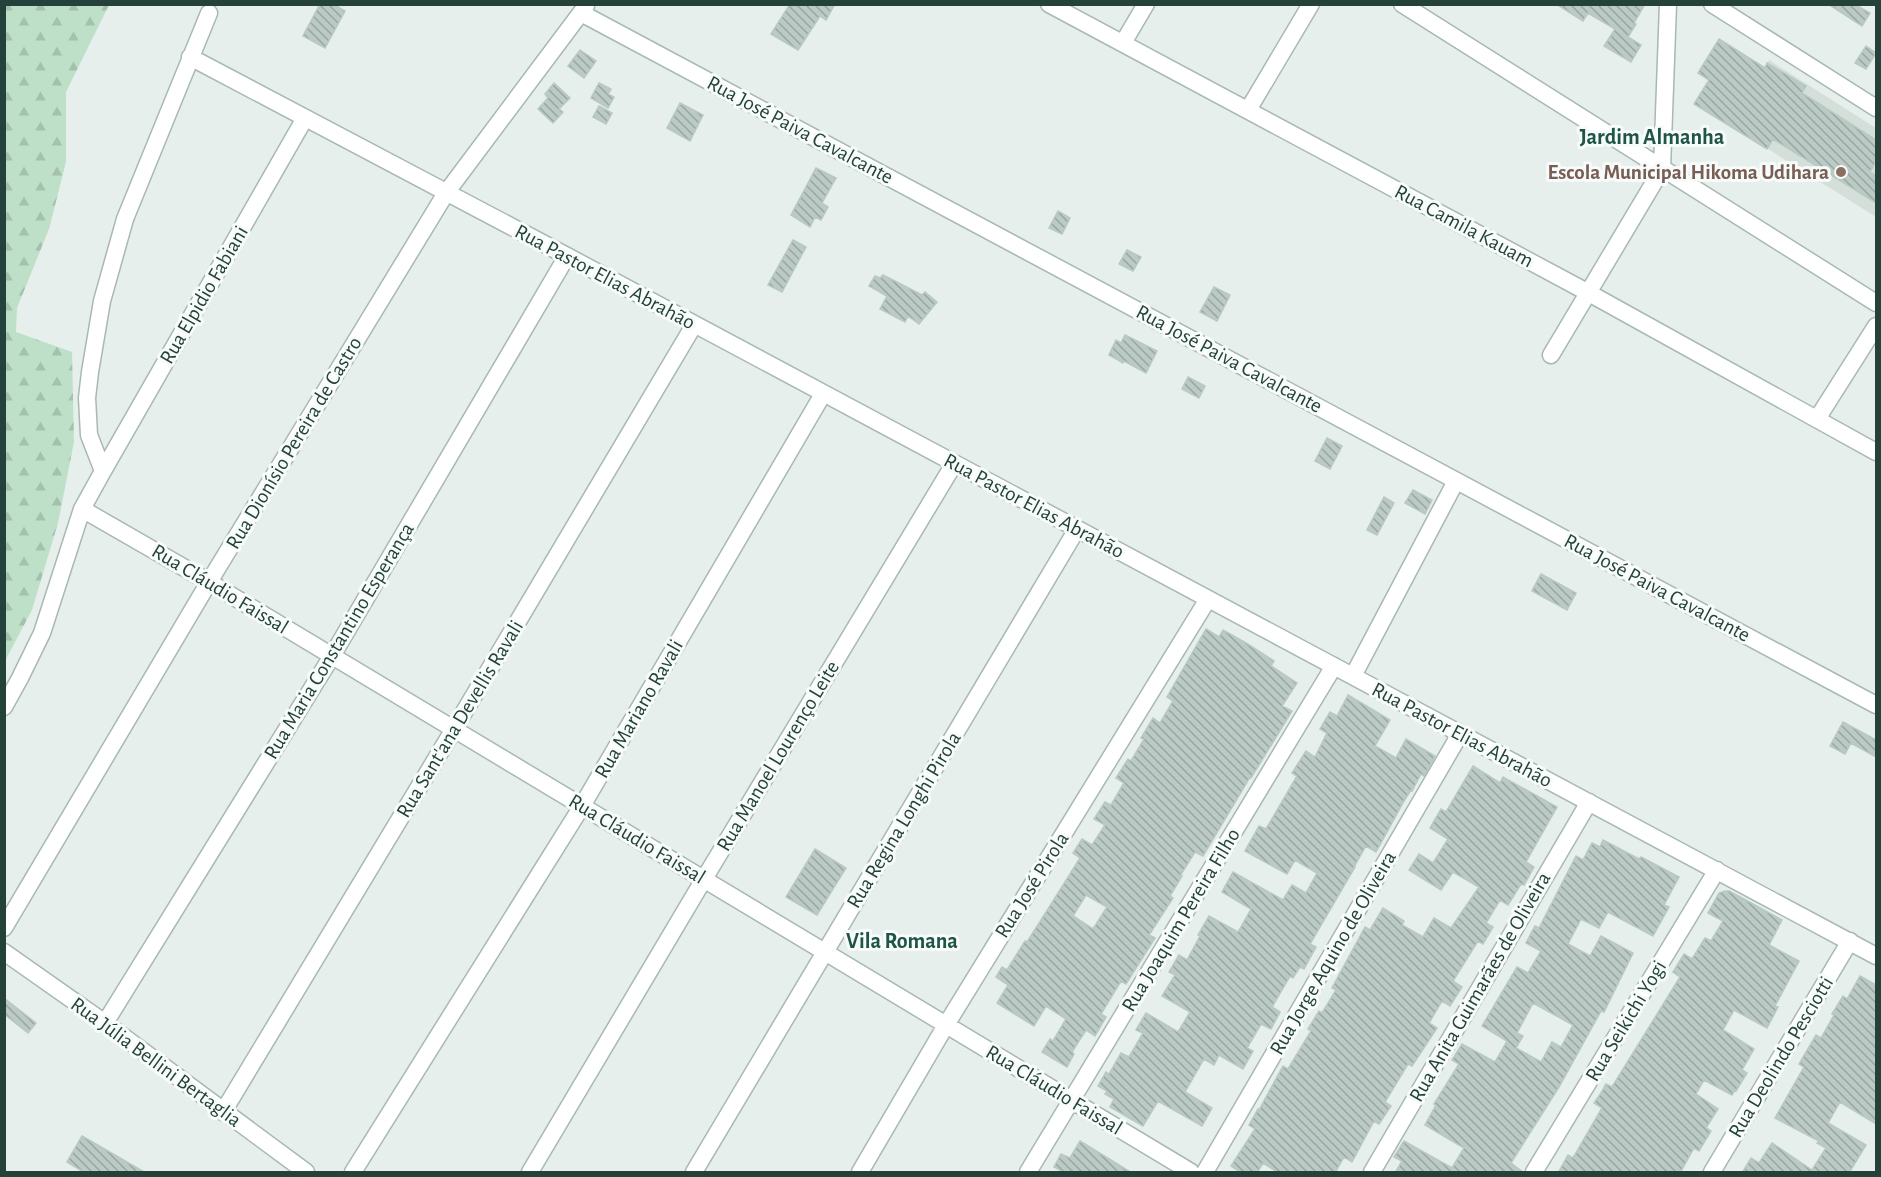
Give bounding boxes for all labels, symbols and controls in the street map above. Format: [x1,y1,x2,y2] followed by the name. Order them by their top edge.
[704,72,896,188] street label: Rua José Paiva Cavalcante
[1580,126,1725,148] district label: Jardim Almanha
[1548,162,1829,183] place label: Escola Municipal Hikoma Udihara
[1834,165,1848,179] marker: Escola Municipal Hikoma Udihara
[1391,181,1537,271] street label: Rua Camila Kauam
[511,221,699,333] street label: Rua Pastor Elias Abrahão
[156,222,252,368] street label: Rua Elpidio Fabiani
[1133,301,1325,417] street label: Rua José Paiva Cavalcante
[222,333,366,553] street label: Rua Dionísio Pereira de Castro
[940,450,1128,562] street label: Rua Pastor Elias Abrahão
[260,519,418,763] street label: Rua Maria Constantino Esperança
[1561,530,1753,646] street label: Rua José Paiva Cavalcante
[148,540,292,638] street label: Rua Cláudio Faissal
[393,617,527,821] street label: Rua Sant'ana Devellis Ravali
[591,636,687,782] street label: Rua Mariano Ravali
[713,657,843,855] street label: Rua Manoel Lourenço Leite
[1368,679,1556,791] street label: Rua Pastor Elias Abrahão
[843,728,965,912] street label: Rua Regina Longhi Pirola
[565,790,709,888] street label: Rua Cláudio Faissal
[1118,825,1244,1015] street label: Rua Joaquim Pereira Filho
[991,828,1073,942] street label: Rua José Pirola
[1266,847,1400,1059] street label: Rua Jorge Aquino de Oliveira
[1406,868,1555,1105] street label: Rua Anita Guimarães de Oliveira
[846,930,958,952] district label: Vila Romana
[1582,957,1670,1085] street label: Rua Seikichi Yogi
[1725,973,1837,1141] street label: Rua Deolindo Pesciotti
[67,993,245,1131] street label: Rua Júlia Bellini Bertaglia
[982,1041,1126,1139] street label: Rua Cláudio Faissal

